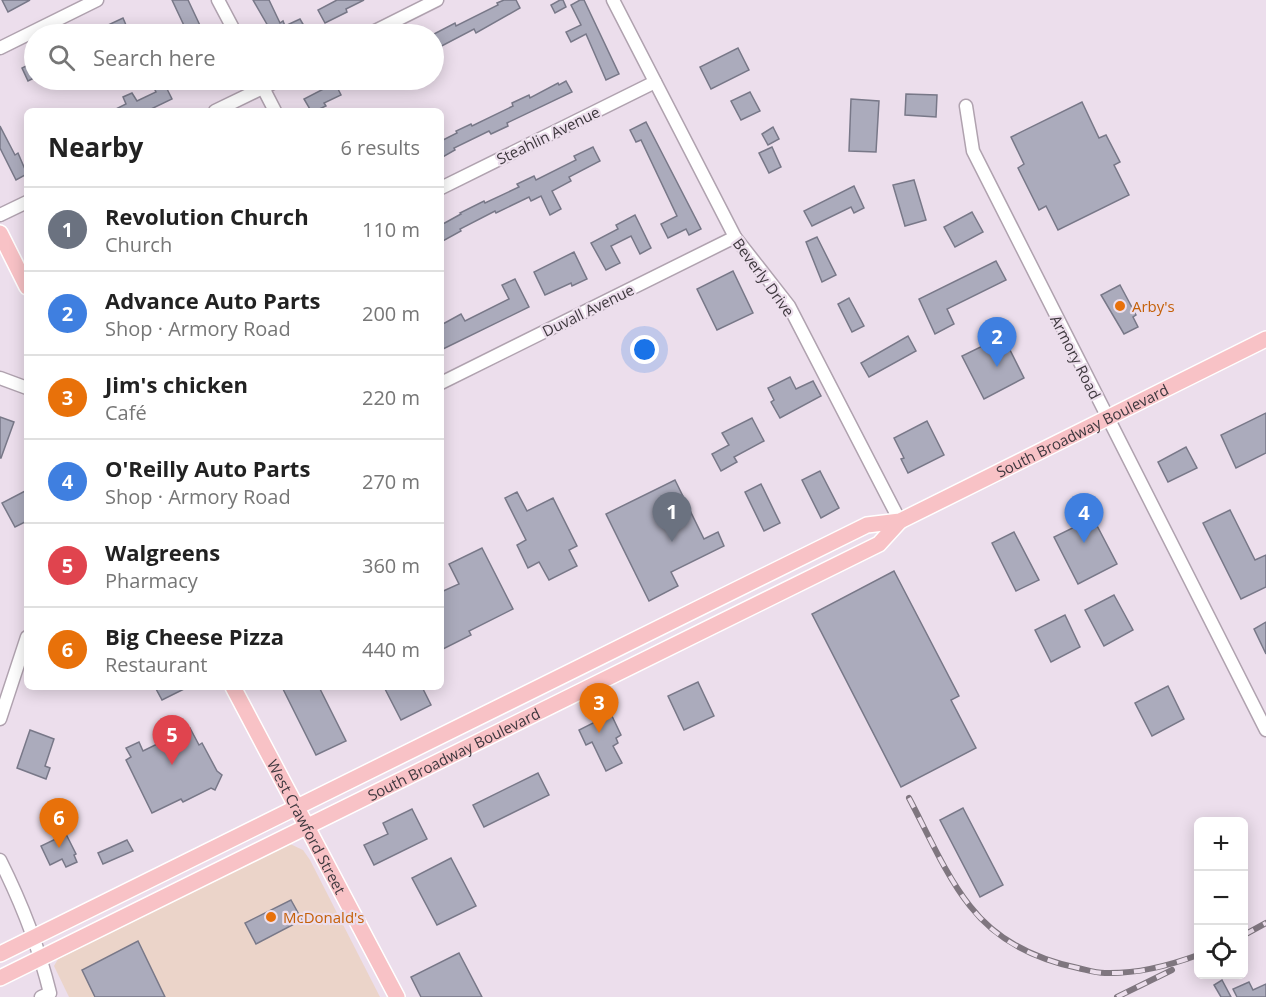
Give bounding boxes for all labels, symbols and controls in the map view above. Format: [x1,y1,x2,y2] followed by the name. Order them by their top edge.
[24,24,444,90] search box
[45,41,78,74] icon: search
[93,42,216,72] text: Search here
[493,101,603,169] street label: Steahlin Avenue
[48,129,143,165] text: Nearby
[340,134,420,161] text: 6 results
[105,201,309,231] text: Revolution Church
[62,216,73,243] text: 1
[362,216,420,243] text: 110 m
[105,231,172,258] text: Church
[729,234,799,320] street label: Beverly Drive
[539,279,637,341] street label: Duvall Avenue
[105,285,321,315] text: Advance Auto Parts
[1132,296,1175,316] place label: Arby's
[1113,299,1127,313] marker: Arby's
[62,300,73,327] text: 2
[362,300,420,327] text: 200 m
[1046,312,1106,402] street label: Armory Road
[105,315,291,342] text: Shop · Armory Road
[978,318,1016,367] pin: 2
[630,335,659,364] your location
[105,369,248,399] text: Jim's chicken
[993,379,1172,482] street label: South Broadway Boulevard
[62,384,73,411] text: 3
[362,384,420,411] text: 220 m
[105,399,147,426] text: Café
[105,453,310,483] text: O'Reilly Auto Parts
[62,468,73,495] text: 4
[362,468,420,495] text: 270 m
[105,483,291,510] text: Shop · Armory Road
[652,492,692,542] pin: 1
[1064,494,1104,543] pin: 4
[105,537,220,567] text: Walgreens
[62,552,73,579] text: 5
[362,552,420,579] text: 360 m
[105,567,198,594] text: Pharmacy
[105,621,284,651] text: Big Cheese Pizza
[62,636,73,663] text: 6
[362,636,420,663] text: 440 m
[105,651,207,678] text: Restaurant
[580,684,618,733] pin: 3
[364,703,543,805] street label: South Broadway Boulevard
[152,716,192,765] pin: 5
[263,756,351,897] street label: West Crawford Street
[40,798,78,848] pin: 6
[1194,817,1248,979] map controls
[1194,817,1248,871] button: +
[1194,871,1248,925] button: −
[283,907,365,927] place label: McDonald's
[264,910,278,924] marker: McDonald's
[1194,925,1248,979] button: locate

